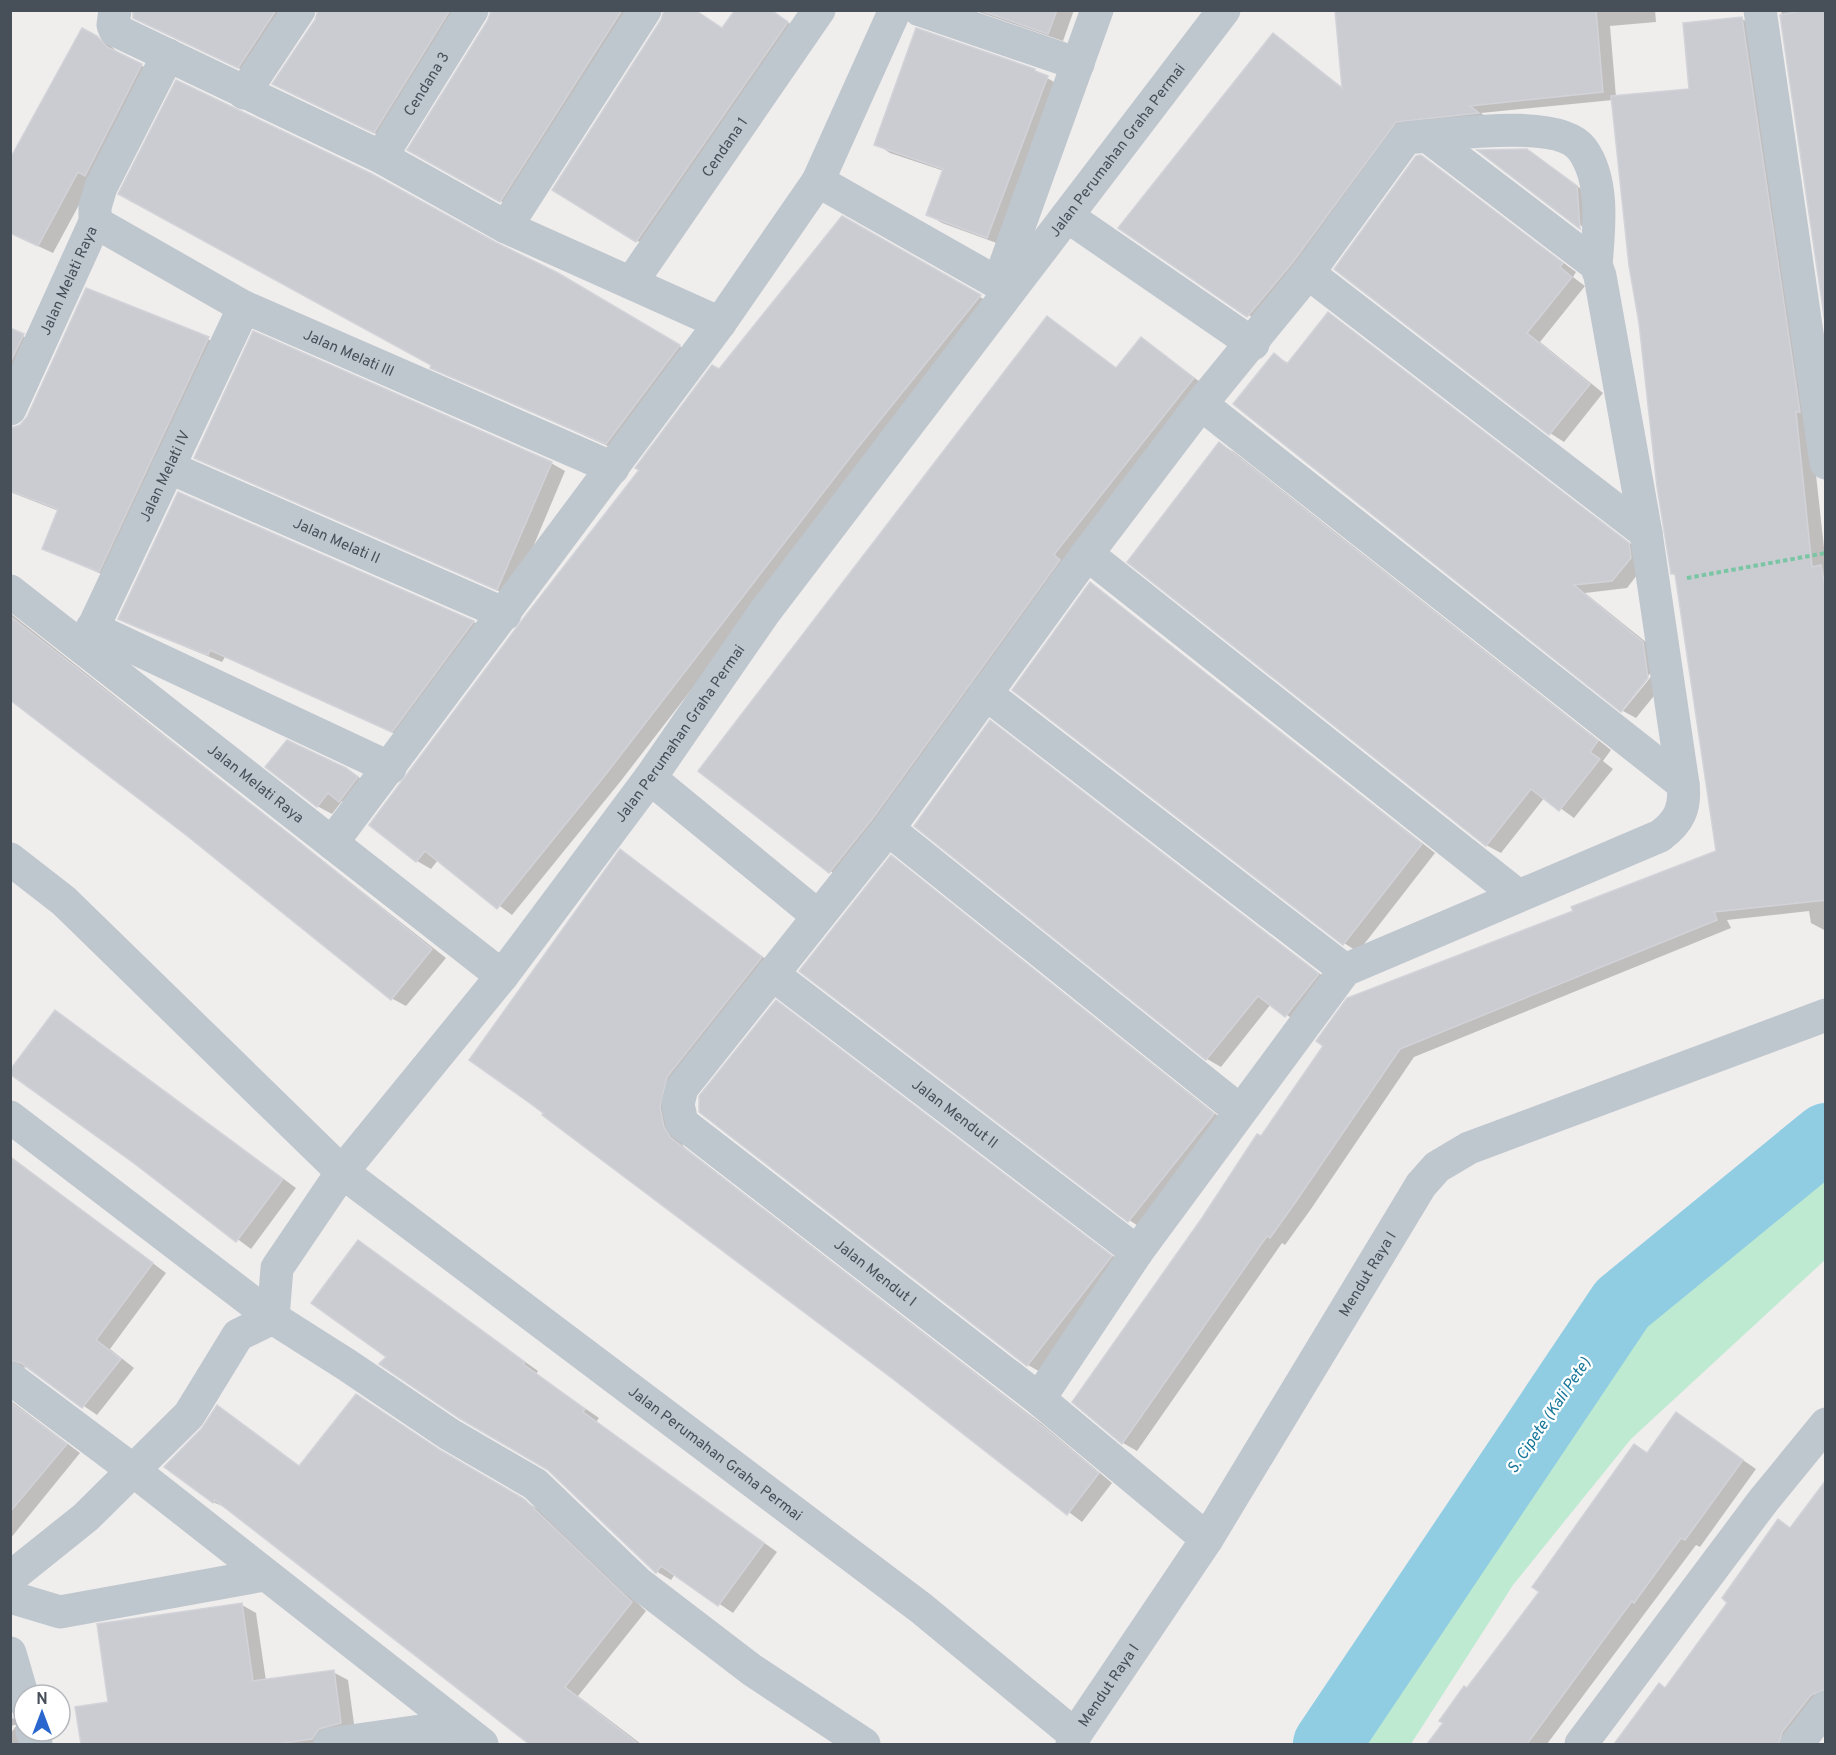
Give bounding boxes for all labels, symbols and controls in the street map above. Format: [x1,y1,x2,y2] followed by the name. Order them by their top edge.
[400,49,455,120] street label: Cendana 3
[1046,61,1190,242] street label: Jalan Perumahan Graha Permai
[698,114,753,182] street label: Cendana 1
[37,224,103,339] street label: Jalan Melati Raya
[300,326,397,382] street label: Jalan Melati III
[136,428,196,525] street label: Jalan Melati IV
[290,515,382,569] street label: Jalan Melati II
[612,642,750,827] street label: Jalan Perumahan Graha Permai
[203,741,307,828] street label: Jalan Melati Raya
[907,1076,1001,1154] street label: Jalan Mendut II
[1336,1229,1401,1321] street label: Mendut Raya I
[829,1236,920,1312] street label: Jalan Mendut I
[1503,1354,1596,1478] water label: S. Cipete (Kali Pete)
[624,1383,805,1526] street label: Jalan Perumahan Graha Permai
[1075,1641,1144,1731] street label: Mendut Raya I
[12,1683,72,1743] north arrow
[36,1690,48,1710] text: N

